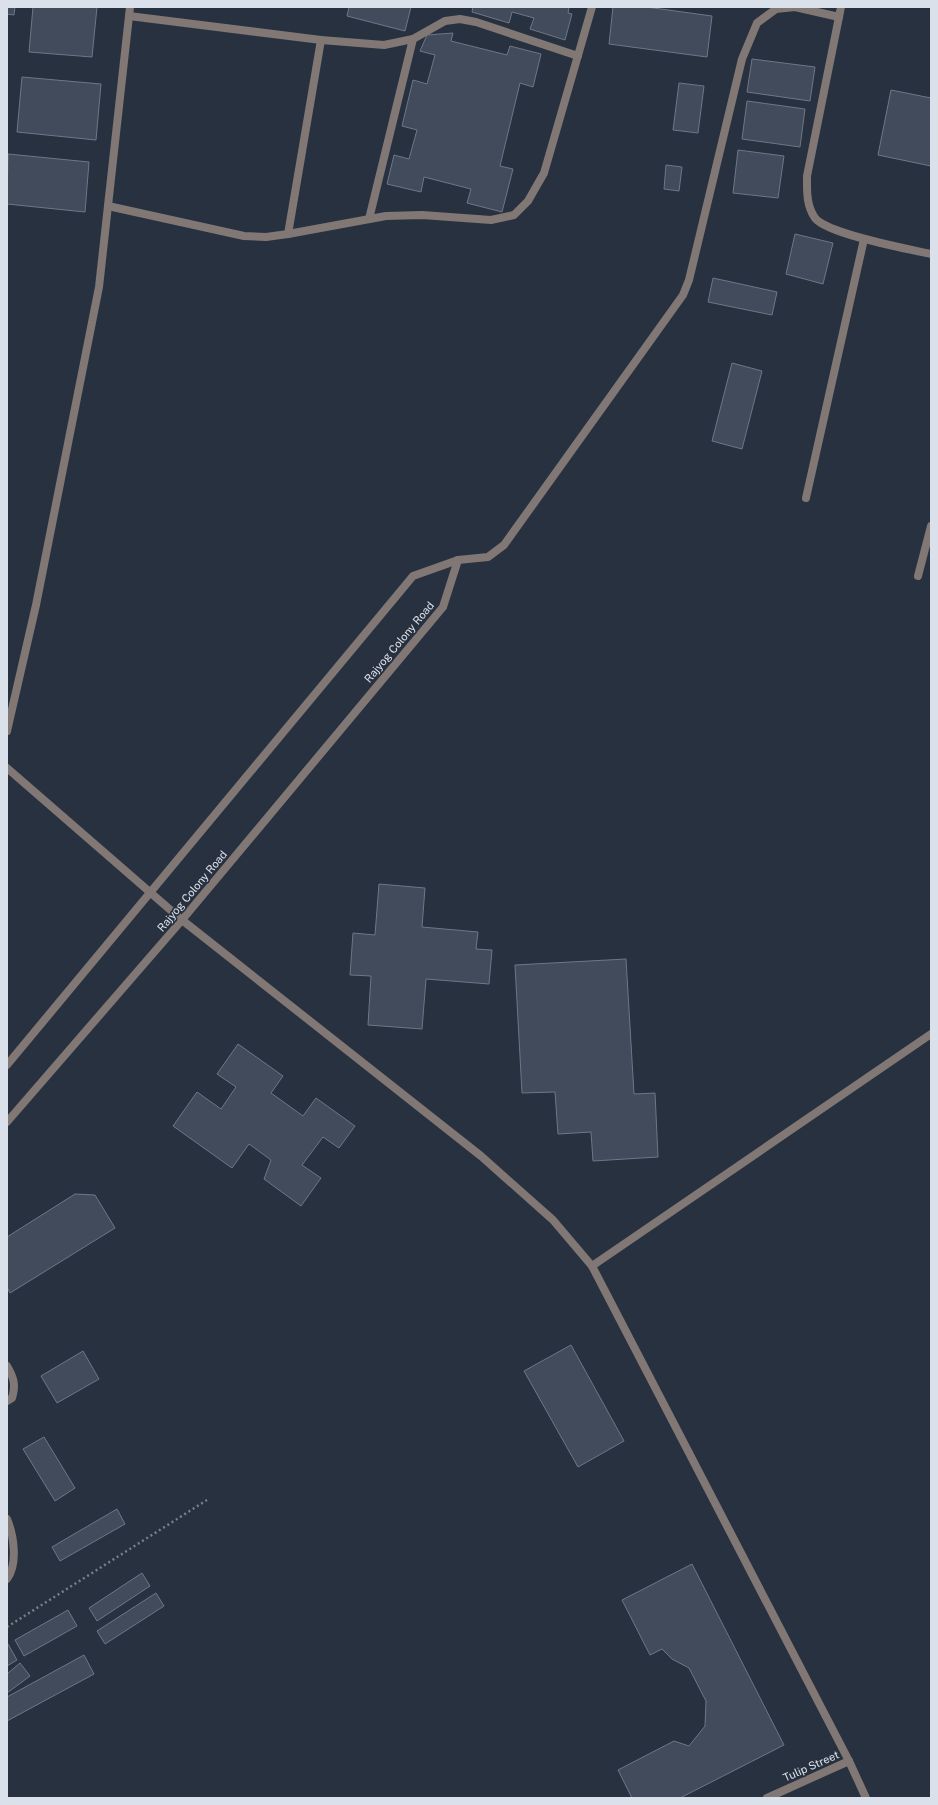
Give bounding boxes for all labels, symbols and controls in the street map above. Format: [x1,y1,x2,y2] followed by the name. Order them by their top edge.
[362,599,436,685] street label: Rajyog Colony Road
[155,848,229,934] street label: Rajyog Colony Road
[781,1748,841,1784] street label: Tulip Street

